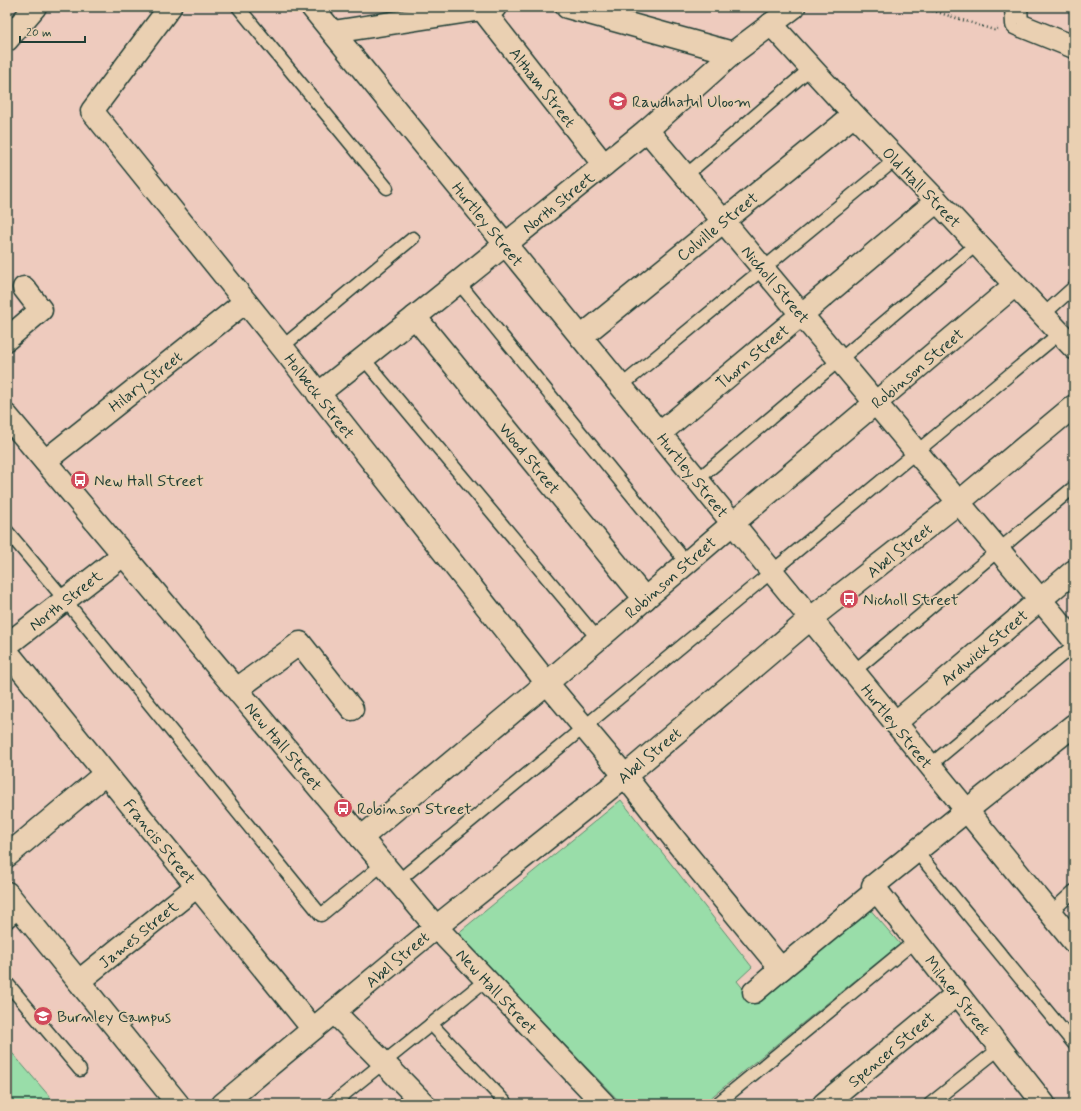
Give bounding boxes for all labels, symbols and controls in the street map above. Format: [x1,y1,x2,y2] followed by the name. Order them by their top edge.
[20,18,85,44] scale bar
[26,25,52,41] text: 20 m
[504,44,580,132] street label: Altham Street
[607,90,629,112] school or university icon: Rawdhatul Uloom
[632,92,751,113] place label: Rawdhatul Uloom
[877,143,965,233] street label: Old Hall Street
[518,167,600,239] street label: North Street
[446,178,528,272] street label: Hurtley Street
[673,188,763,266] street label: Colville Street
[736,242,814,329] street label: Nicholl Street
[712,320,794,394] street label: Thorn Street
[867,324,969,414] street label: Robinson Street
[105,347,187,418] street label: Hilary Street
[279,350,359,444] street label: Holbeck Street
[493,419,564,499] street label: Wood Street
[651,429,733,523] street label: Hurtley Street
[69,469,91,491] bus stop icon: New Hall Street
[94,471,204,492] place label: New Hall Street
[863,519,937,583] street label: Abel Street
[621,532,721,624] street label: Robinson Street
[25,566,107,636] street label: North Street
[838,588,860,610] bus stop icon: Nicholl Street
[863,590,959,611] place label: Nicholl Street
[937,605,1033,691] street label: Ardwick Street
[855,680,937,774] street label: Hurtley Street
[240,698,326,796] street label: New Hall Street
[614,723,686,789] street label: Abel Street
[118,795,200,889] street label: Francis Street
[332,797,354,819] bus stop icon: Robinson Street
[357,799,472,820] place label: Robinson Street
[95,896,183,974] street label: James Street
[362,927,434,993] street label: Abel Street
[451,945,541,1040] street label: New Hall Street
[919,952,994,1040] street label: Milner Street
[32,1005,54,1027] school or university icon: Burnley Campus
[57,1007,171,1028] place label: Burnley Campus
[844,1007,940,1093] street label: Spencer Street

